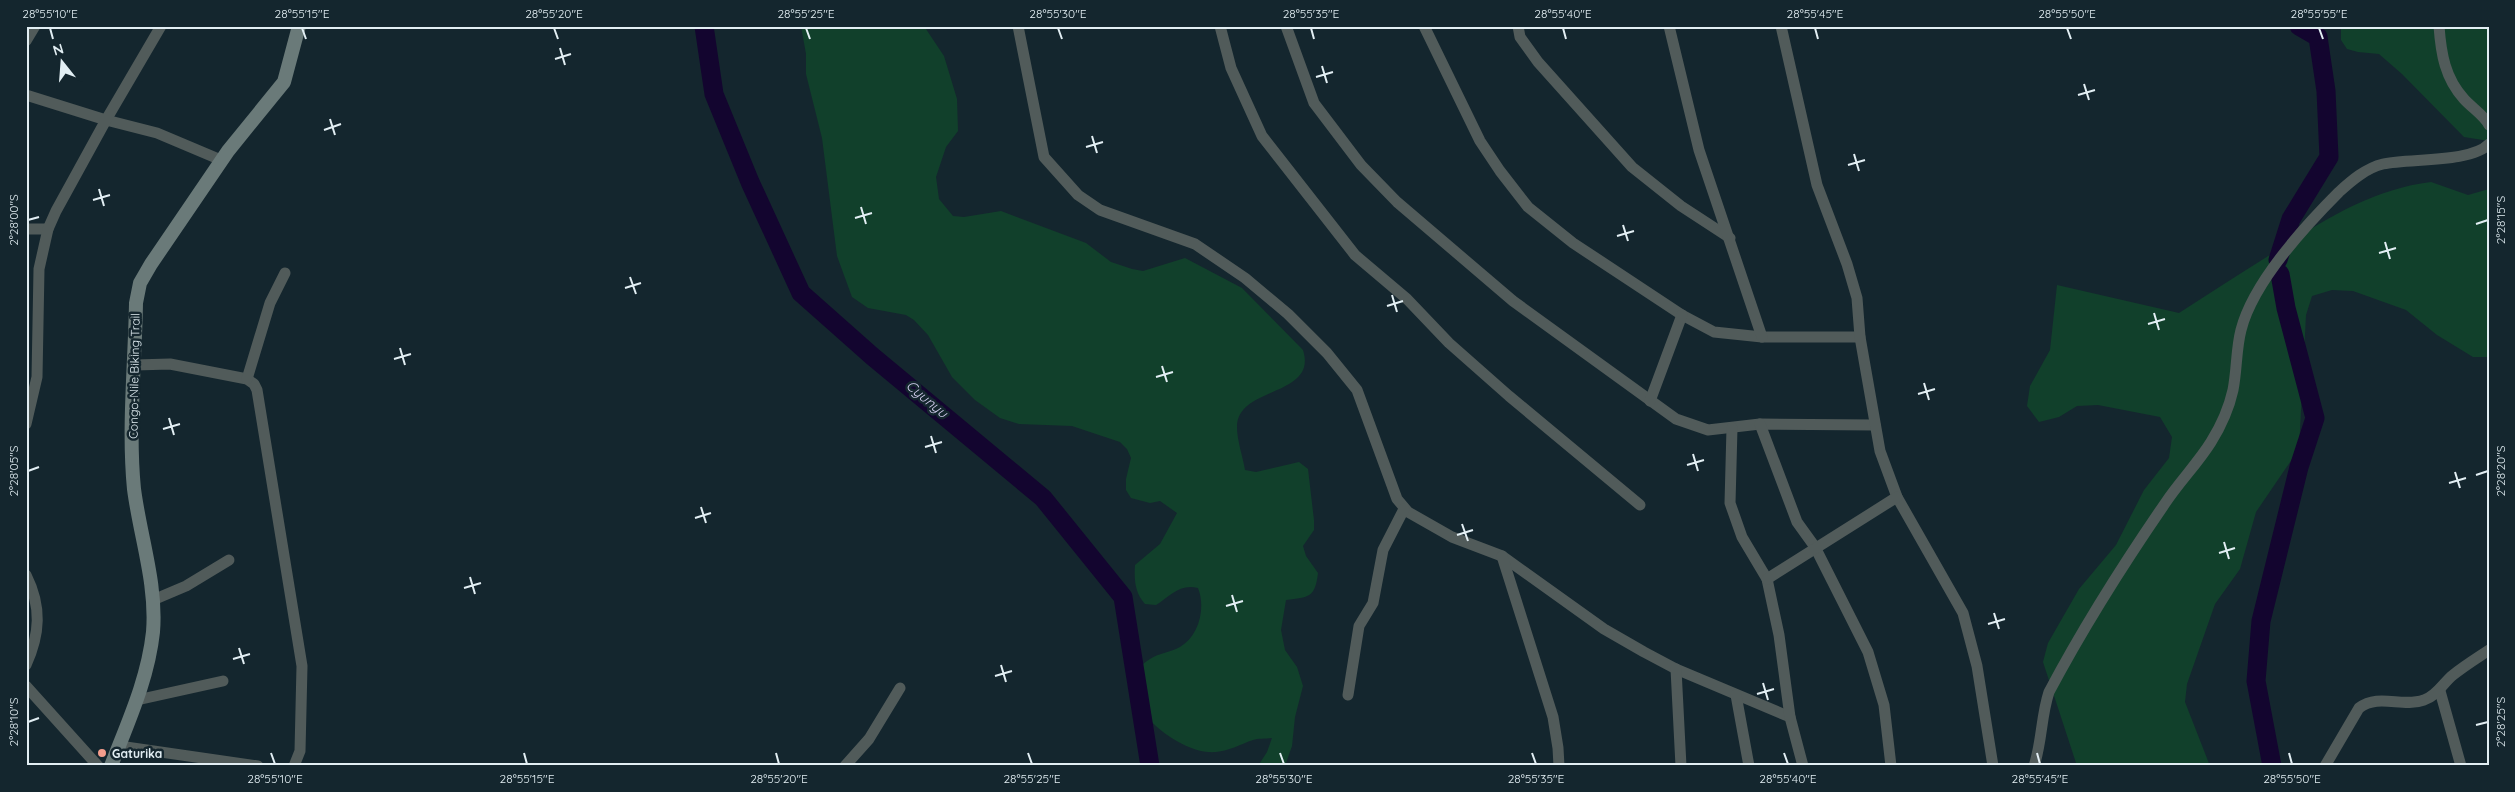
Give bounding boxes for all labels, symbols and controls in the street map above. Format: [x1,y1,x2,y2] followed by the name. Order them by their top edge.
[22,6,78,21] text: 28°55'10"E
[275,6,330,21] text: 28°55'15"E
[525,6,583,21] text: 28°55'20"E
[777,6,835,21] text: 28°55'25"E
[1029,6,1087,21] text: 28°55'30"E
[1283,6,1340,21] text: 28°55'35"E
[1534,6,1592,21] text: 28°55'40"E
[1787,6,1844,21] text: 28°55'45"E
[2038,6,2096,21] text: 28°55'50"E
[2290,6,2348,21] text: 28°55'55"E
[38,38,88,88] north arrow
[51,39,66,60] text: N
[6,194,21,246] text: 2°28'00"S
[2493,196,2508,244] text: 2°28'15"S
[125,313,143,439] street label: Congo-Nile Biking Trail
[902,376,952,422] water label: Cyunyu
[6,445,21,497] text: 2°28'05"S
[2493,445,2508,497] text: 2°28'20"S
[2493,696,2508,747] text: 2°28'25"S
[6,697,21,747] text: 2°28'10"S
[112,746,162,761] place label: Gaturika
[96,747,108,759] marker: Gaturika
[247,771,303,786] text: 28°55'10"E
[500,771,555,786] text: 28°55'15"E
[750,771,808,786] text: 28°55'20"E
[1003,771,1061,786] text: 28°55'25"E
[1255,771,1313,786] text: 28°55'30"E
[1508,771,1565,786] text: 28°55'35"E
[1759,771,1817,786] text: 28°55'40"E
[2012,771,2069,786] text: 28°55'45"E
[2263,771,2321,786] text: 28°55'50"E

